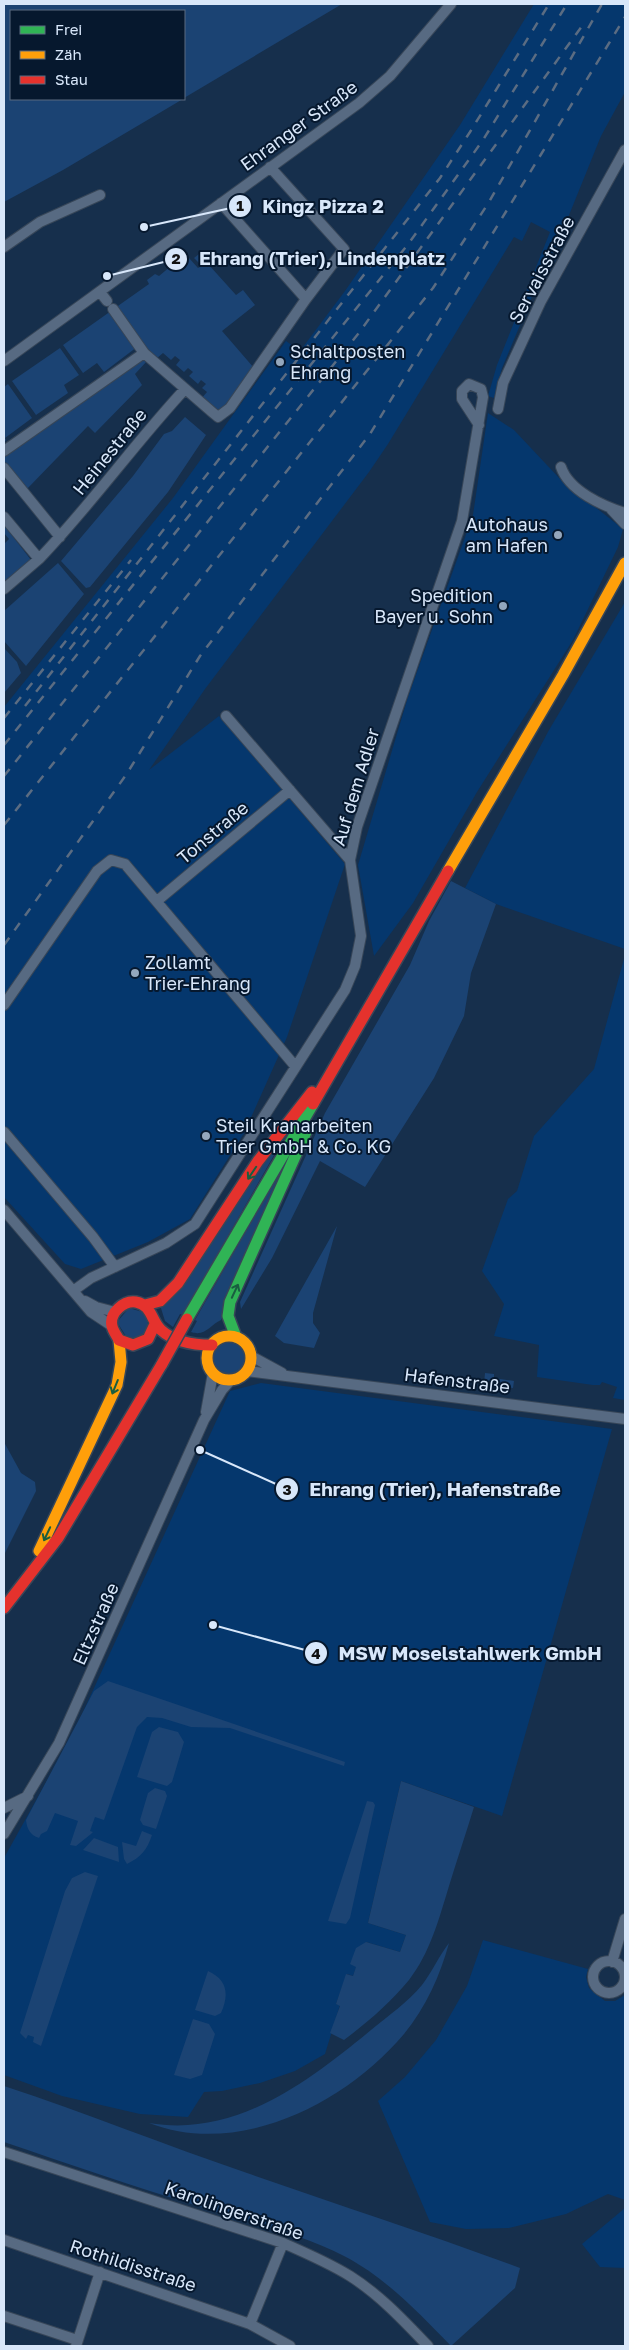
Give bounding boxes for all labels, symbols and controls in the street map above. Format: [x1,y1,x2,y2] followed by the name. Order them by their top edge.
[10,10,185,100] legend
[55,20,82,38] text: Frei
[55,45,82,63] text: Zäh
[55,70,88,88] text: Stau
[236,75,361,175] street label: Ehranger Straße
[227,189,394,223] callout: Kingz Pizza 2
[262,194,384,217] text: Kingz Pizza 2
[236,196,244,214] text: 1
[504,212,579,327] street label: Servaisstraße
[164,242,455,276] callout: Ehrang (Trier), Lindenplatz
[199,246,445,269] text: Ehrang (Trier), Lindenplatz
[171,249,181,267] text: 2
[290,340,405,383] place label: Schaltposten Ehrang
[274,356,286,368] marker: Schaltposten Ehrang
[68,404,151,499] street label: Heinestraße
[466,513,548,556] place label: Autohaus am Hafen
[552,529,564,541] marker: Autohaus am Hafen
[374,584,493,627] place label: Spedition Bayer u. Sohn
[497,600,509,612] marker: Spedition Bayer u. Sohn
[327,725,383,848] street label: Auf dem Adler
[172,796,252,868] street label: Tonstraße
[145,951,251,994] place label: Zollamt Trier-Ehrang
[129,967,141,979] marker: Zollamt Trier-Ehrang
[216,1114,391,1157] place label: Steil Kranarbeiten Trier GmbH & Co. KG
[200,1130,212,1142] marker: Steil Kranarbeiten Trier GmbH & Co. KG
[247,1166,257,1180] one-way arrow
[231,1284,241,1299] one-way arrow
[403,1363,511,1397] street label: Hafenstraße
[110,1379,120,1394] one-way arrow
[274,1472,570,1506] callout: Ehrang (Trier), Hafenstraße
[309,1477,561,1500] text: Ehrang (Trier), Hafenstraße
[282,1480,292,1498] text: 3
[42,1526,52,1541] one-way arrow
[67,1579,123,1668] street label: Eltzstraße
[304,1636,612,1670] callout: MSW Moselstahlwerk GmbH
[338,1641,602,1664] text: MSW Moselstahlwerk GmbH
[311,1644,321,1662] text: 4
[162,2176,306,2244] street label: Karolingerstraße
[67,2234,199,2296] street label: Rothildisstraße

